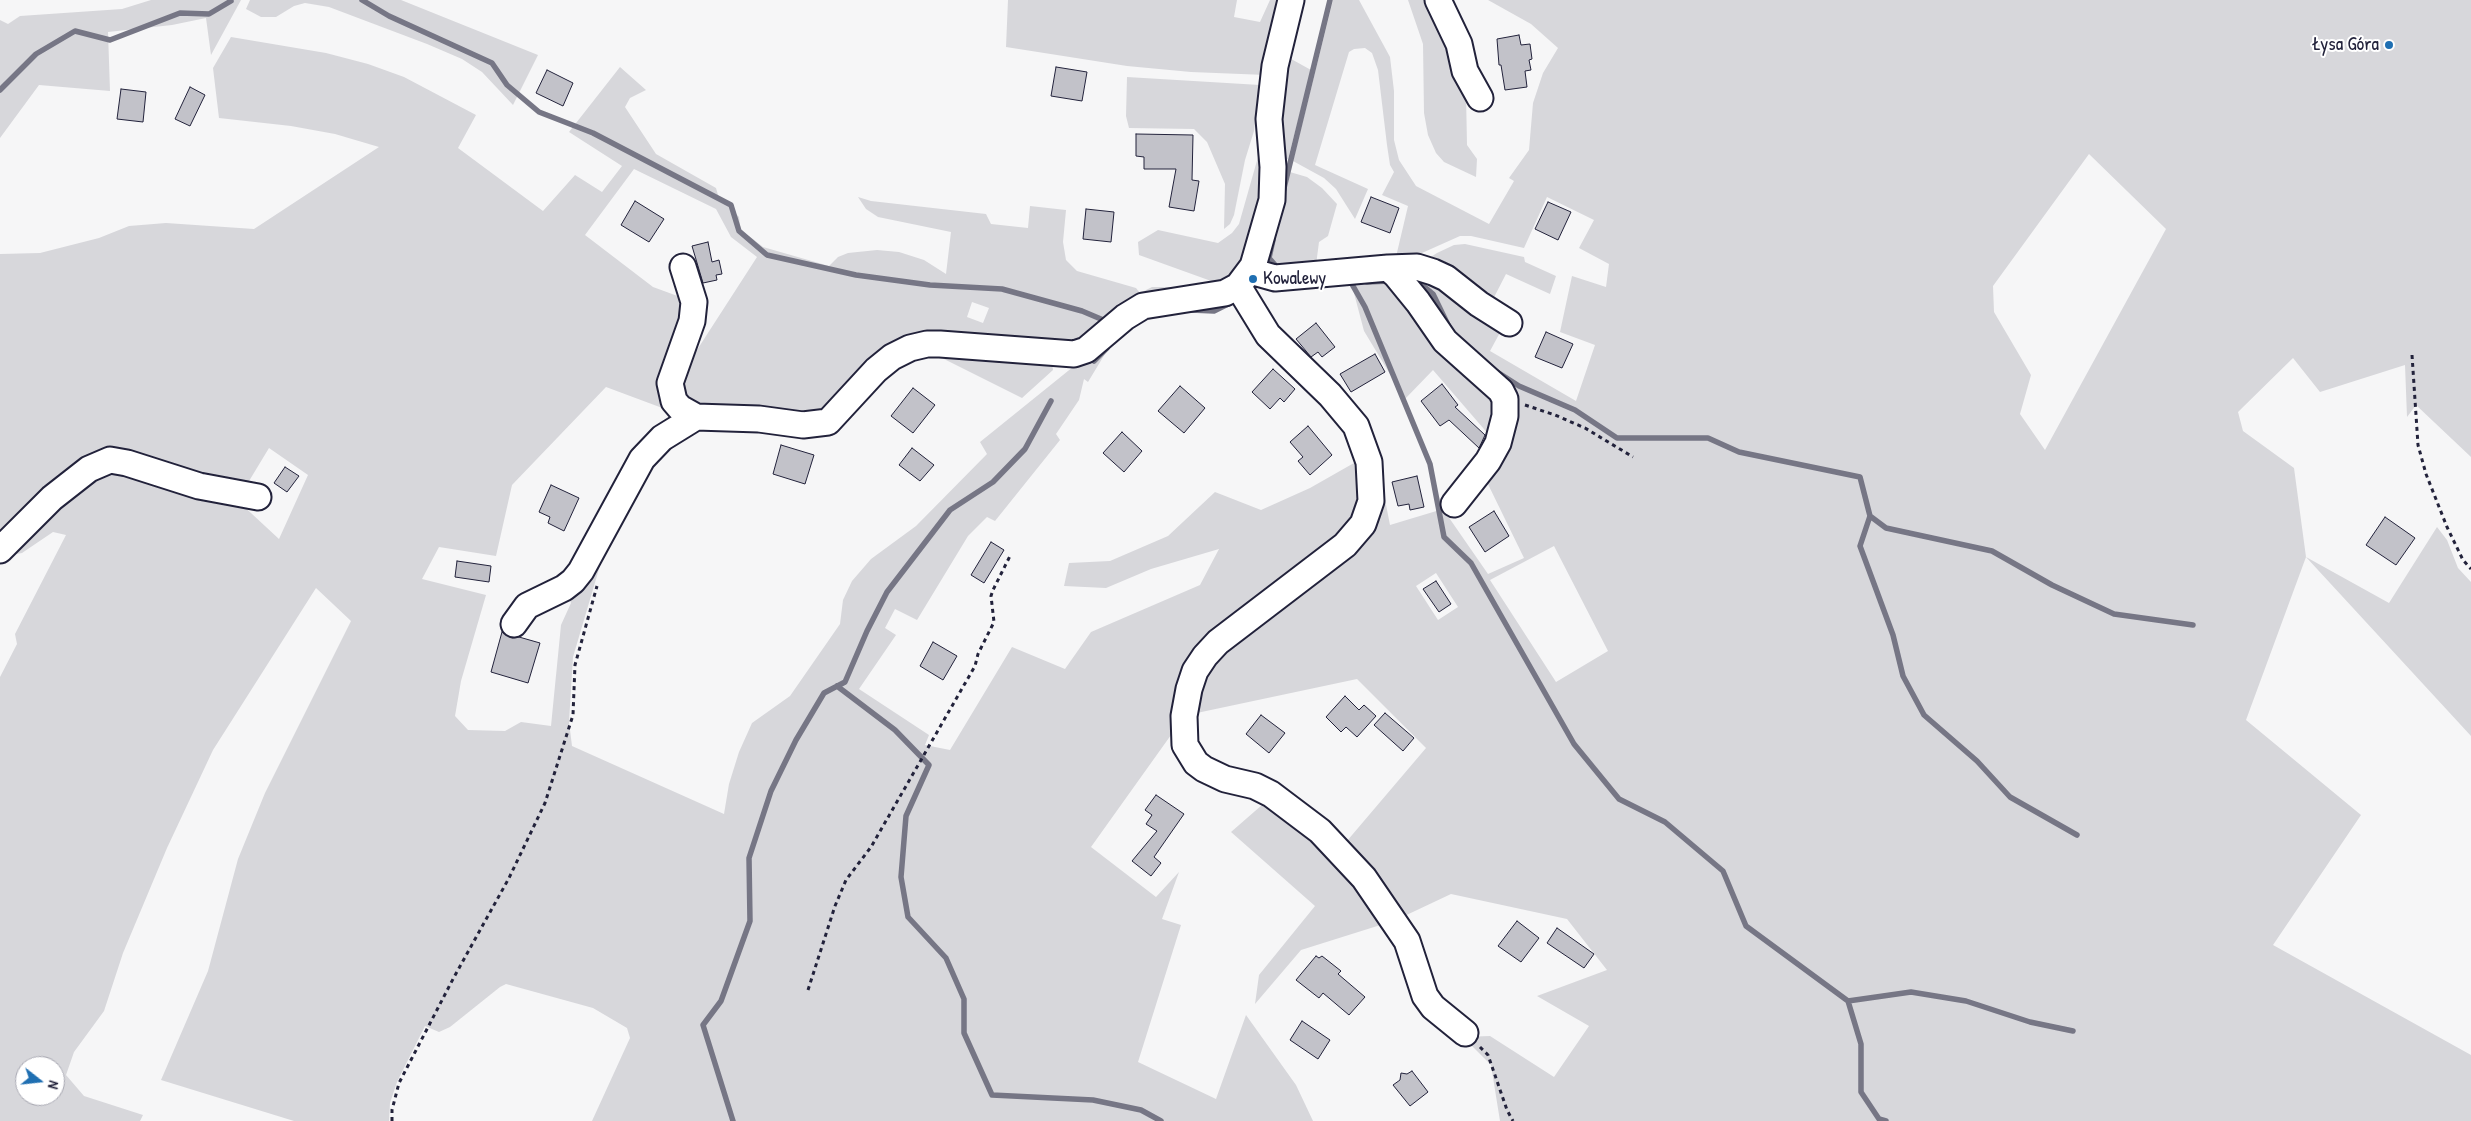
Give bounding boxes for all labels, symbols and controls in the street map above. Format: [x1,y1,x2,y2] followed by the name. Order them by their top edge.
[2312,34,2379,56] place label: Łysa Góra
[2383,39,2395,51] marker: Łysa Góra
[1263,268,1326,290] place label: Kowalewy
[1247,273,1259,285] marker: Kowalewy
[15,1056,65,1106] north arrow
[44,1079,64,1091] text: N

